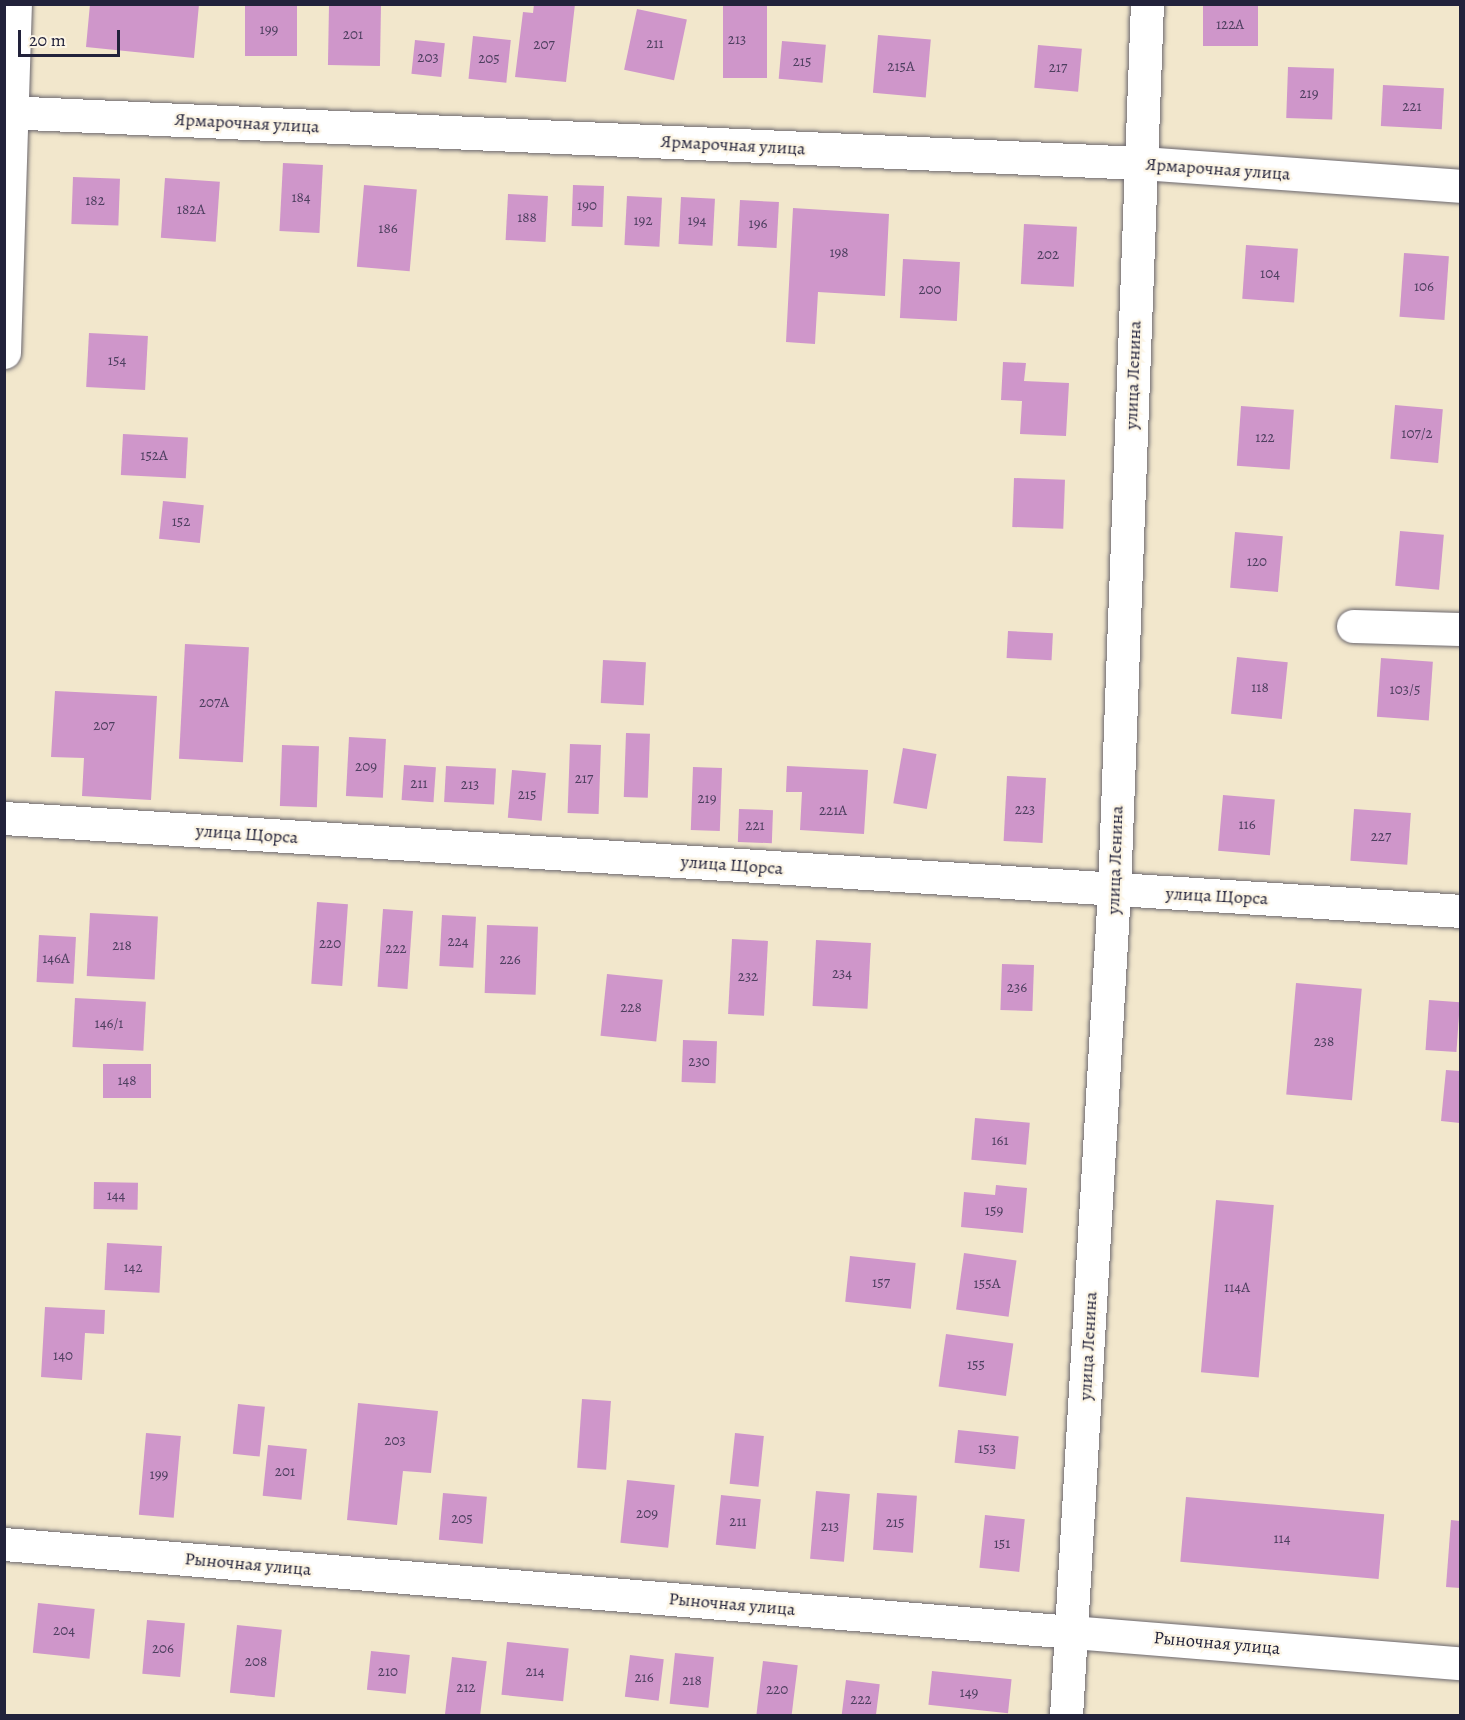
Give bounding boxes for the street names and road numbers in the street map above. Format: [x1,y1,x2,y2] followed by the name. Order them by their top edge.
[174,108,320,138] street label: Ярмарочная улица
[660,130,806,160] street label: Ярмарочная улица
[1145,153,1291,185] street label: Ярмарочная улица
[1120,320,1146,430] street label: улица Ленина
[1102,805,1128,915] street label: улица Ленина
[195,820,299,848] street label: улица Щорса
[680,851,784,879] street label: улица Щорса
[1165,883,1269,909] street label: улица Щорса
[1074,1291,1102,1401] street label: улица Ленина
[184,1548,312,1580] street label: Рыночная улица
[668,1588,796,1620] street label: Рыночная улица
[1153,1627,1281,1659] street label: Рыночная улица

